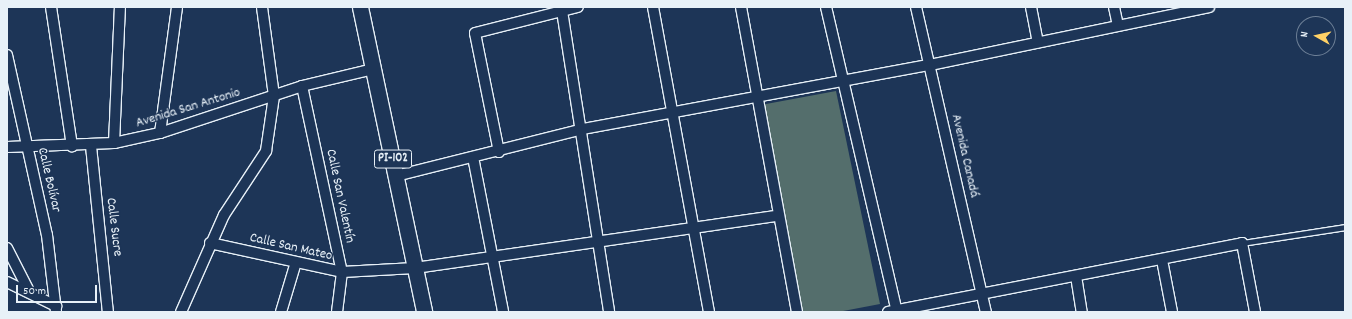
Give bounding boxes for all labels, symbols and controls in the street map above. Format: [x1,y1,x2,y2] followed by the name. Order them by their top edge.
[1296,16,1336,56] north arrow
[1297,31,1313,38] text: N
[134,84,242,132] street label: Avenida San Antonio
[947,113,983,199] street label: Avenida Canadá
[33,146,65,214] street label: Calle Bolívar
[322,148,358,244] street label: Calle San Valentín
[374,148,412,170] road number: PI-102
[102,197,126,257] street label: Calle Sucre
[248,229,334,265] street label: Calle San Mateo
[18,277,99,303] scale bar
[23,283,46,300] text: 50 m

